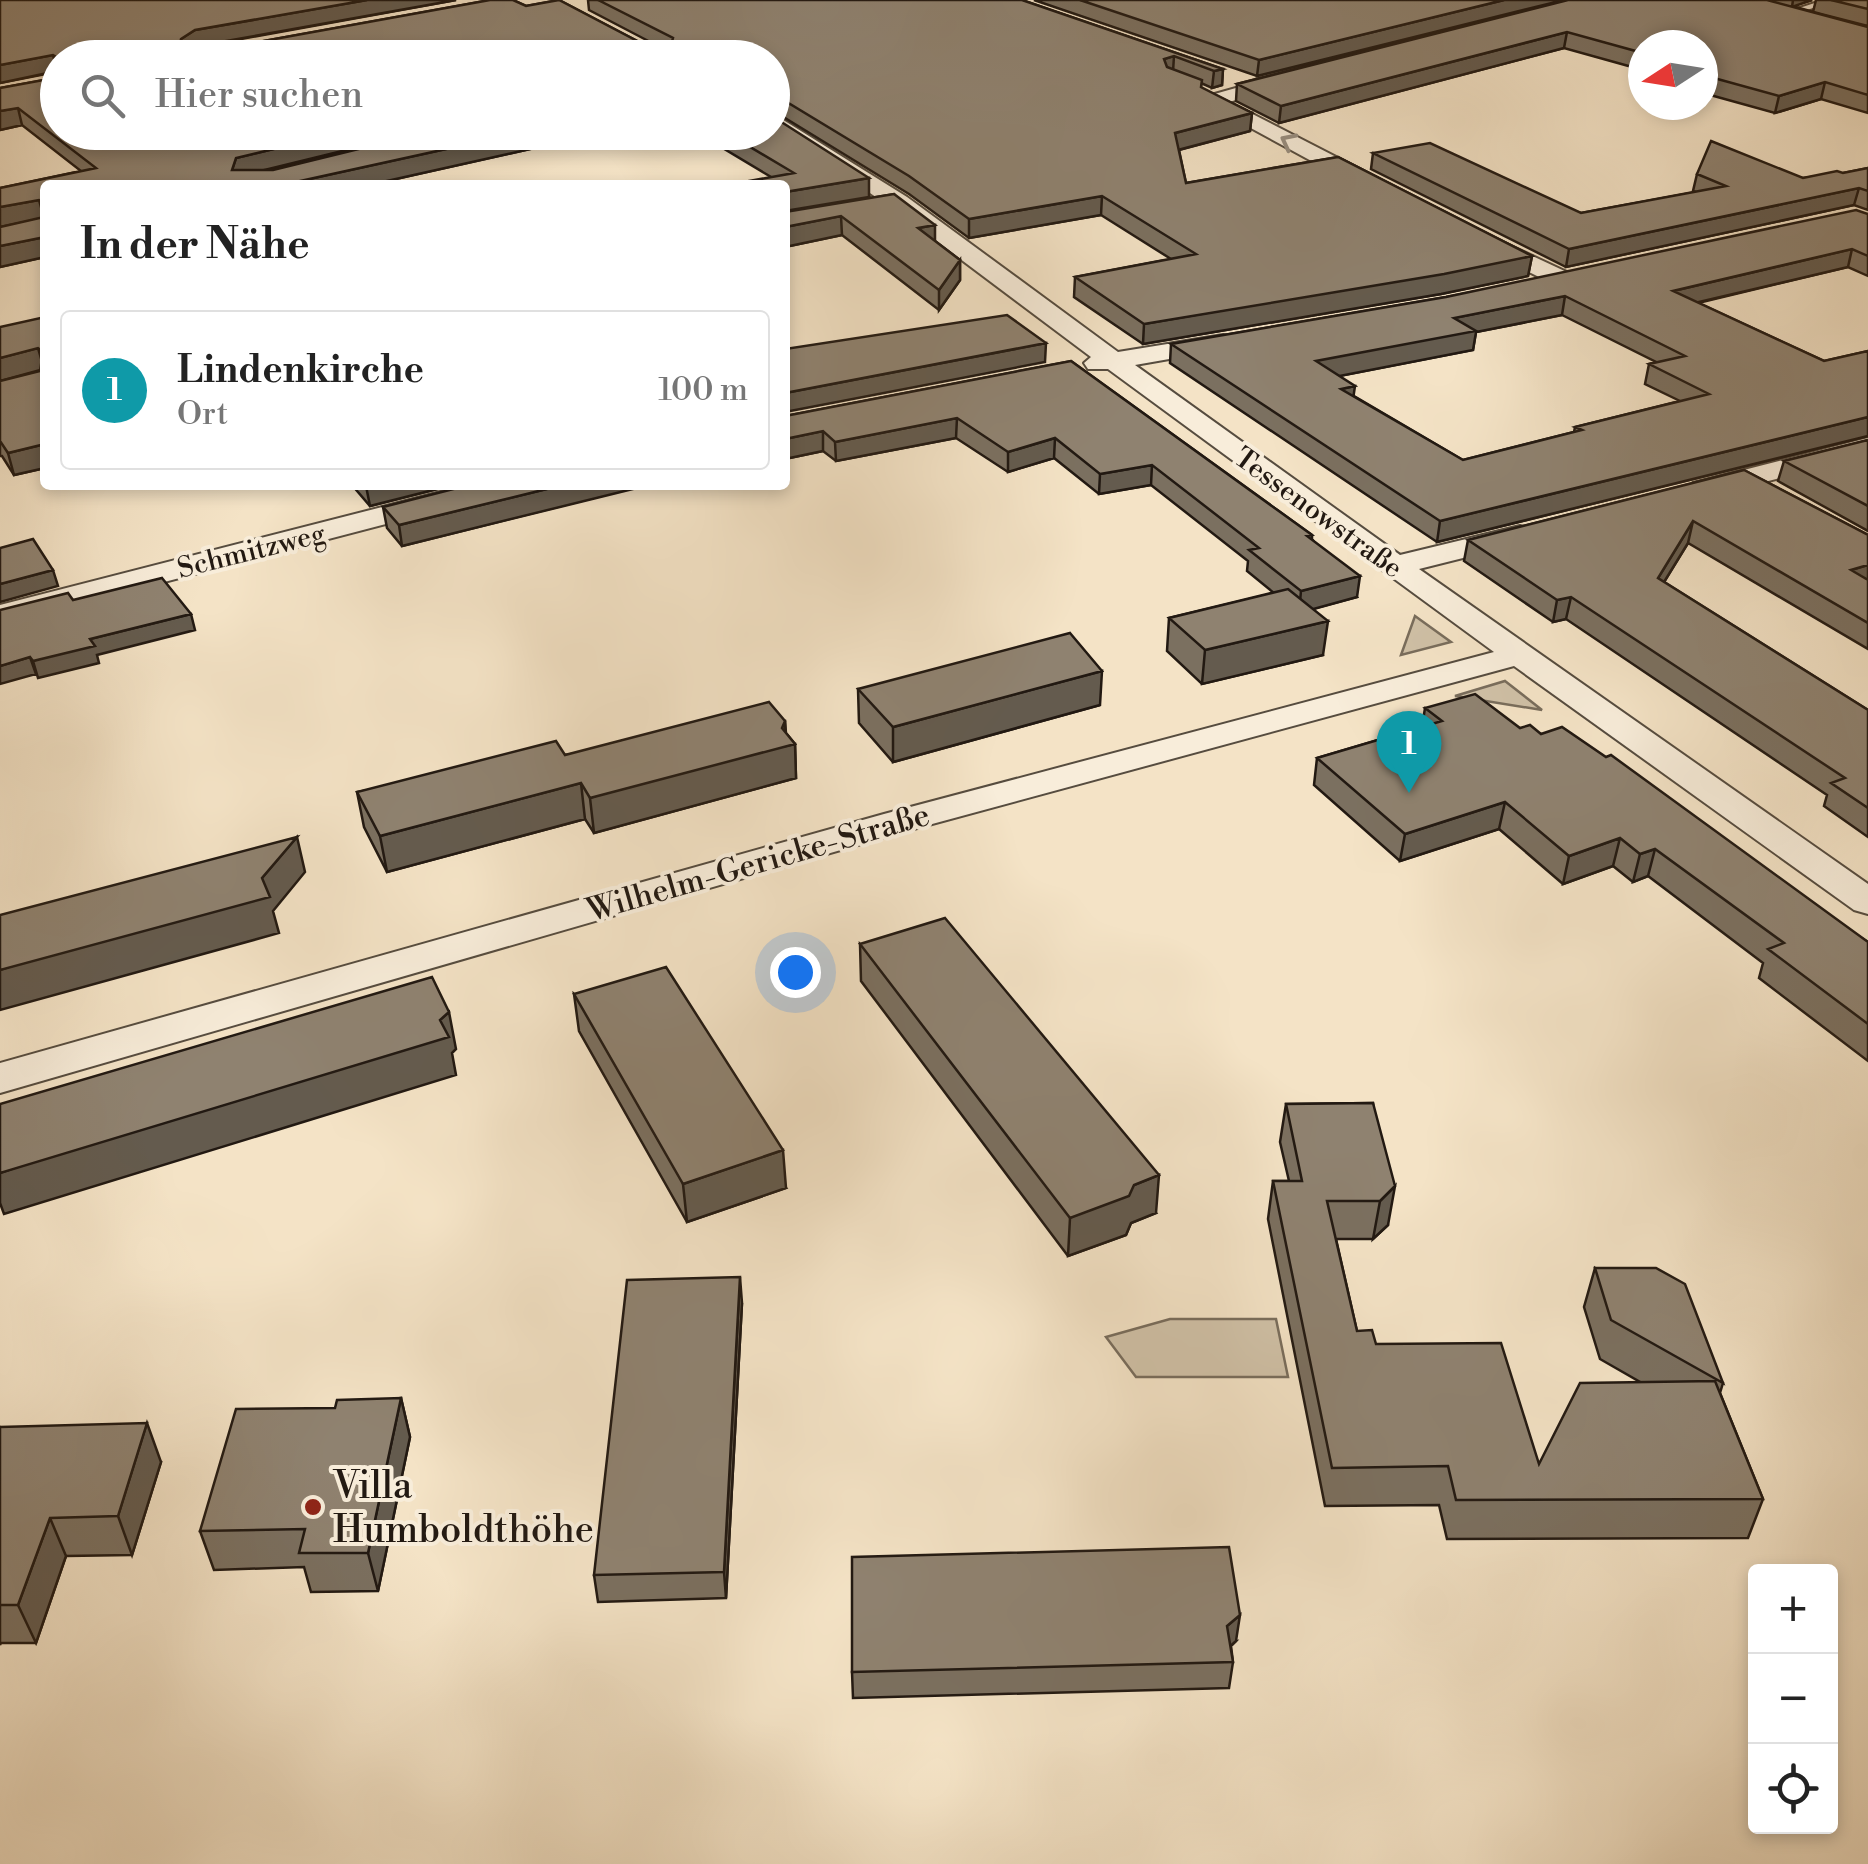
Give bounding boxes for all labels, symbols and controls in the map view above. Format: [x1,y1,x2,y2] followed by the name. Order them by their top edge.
[1628,30,1718,120] north arrow
[40,40,790,150] search box
[75,68,130,123] icon: search
[155,72,363,119] text: Hier suchen
[1280,134,1298,153] one-way arrow
[80,219,310,272] text: In der Nähe
[177,347,424,394] text: Lindenkirche
[107,370,122,410] text: 1
[658,370,748,410] text: 100 m
[177,394,228,434] text: Ort
[1227,440,1409,586] street label: Tessenowstraße
[174,516,329,587] street label: Schmitzweg
[1376,710,1442,793] pin: 1
[581,795,934,931] street label: Wilhelm-Gericke-Straße
[770,947,821,998] your location
[332,1463,594,1554] place label: Villa Humboldthöhe
[302,1496,324,1518] marker: Villa Humboldthöhe
[1748,1564,1838,1834] map controls
[1748,1564,1838,1654] button: +
[1748,1654,1838,1744] button: −
[1748,1744,1838,1834] button: locate

